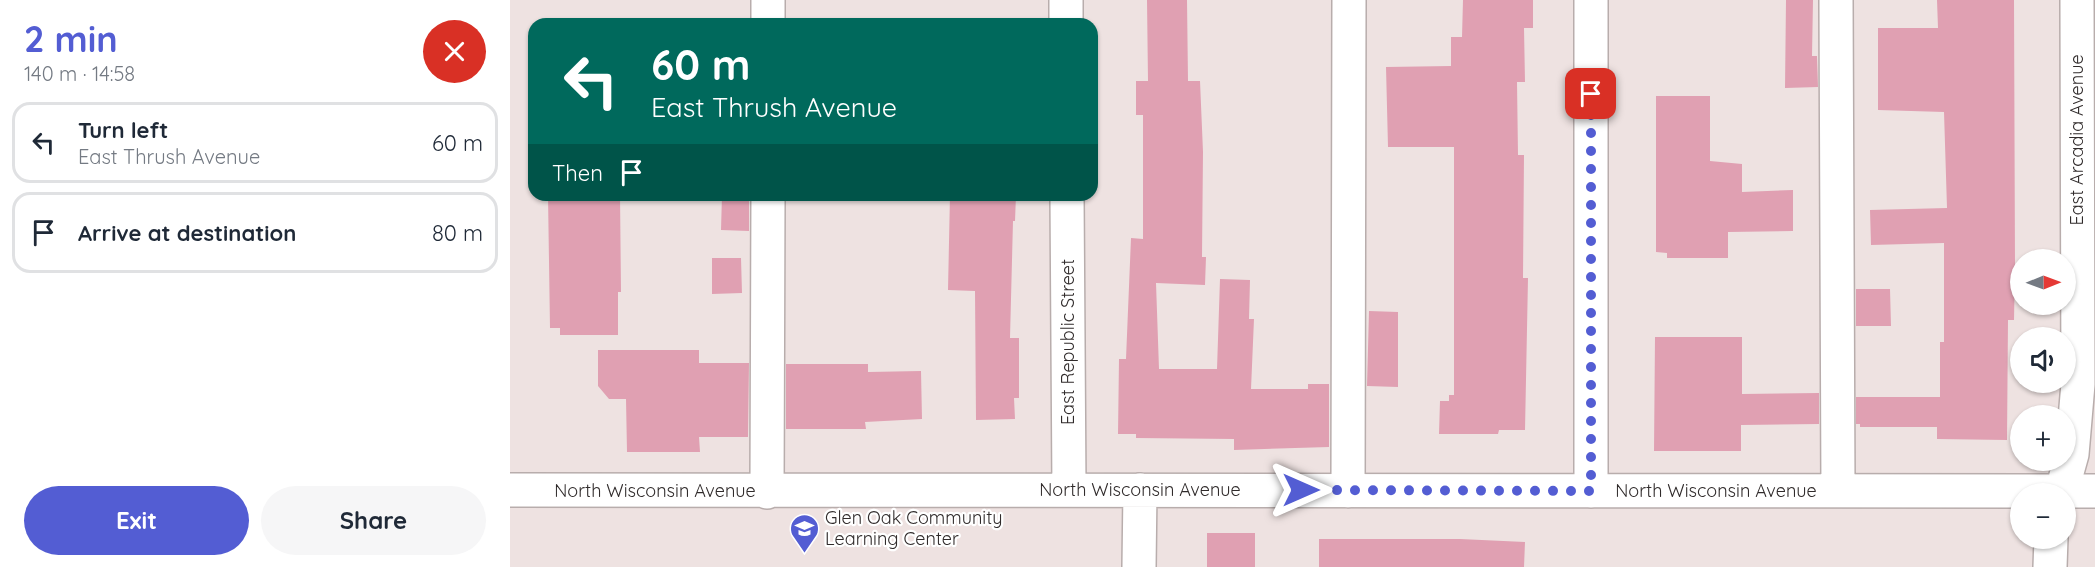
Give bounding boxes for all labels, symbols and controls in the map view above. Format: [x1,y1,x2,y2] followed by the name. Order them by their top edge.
[24,16,118,61] text: 2 min
[423,20,486,83] button: close
[651,38,751,91] text: 60 m
[552,42,630,120] icon: left
[2065,54,2088,226] street label: East Arcadia Avenue
[24,61,135,86] text: 140 m · 14:58
[1565,68,1616,119] pin
[1574,77,1607,110] icon: arrive
[651,90,897,124] text: East Thrush Avenue
[78,116,168,144] text: Turn left
[27,126,60,159] icon: left
[432,129,483,157] text: 60 m
[78,144,260,169] text: East Thrush Avenue
[615,156,648,189] icon: arrive
[552,159,603,187] text: Then
[27,216,60,249] icon: arrive
[78,219,296,247] text: Arrive at destination
[432,219,483,247] text: 80 m
[2010,249,2076,315] north arrow
[2010,249,2076,549] map controls
[1056,259,1079,425] street label: East Republic Street
[2010,327,2076,393] button: sound
[2010,405,2076,471] button: +
[1269,458,1333,522] position arrow
[1039,478,1241,501] street label: North Wisconsin Avenue
[554,479,756,502] street label: North Wisconsin Avenue
[1615,479,1817,502] street label: North Wisconsin Avenue
[2010,483,2076,549] button: −
[24,486,249,555] button: Exit
[261,486,486,555] button: Share
[825,506,1002,550] place label: Glen Oak Community Learning Center
[788,512,820,554] school or university icon: Glen Oak Community Learning Center

